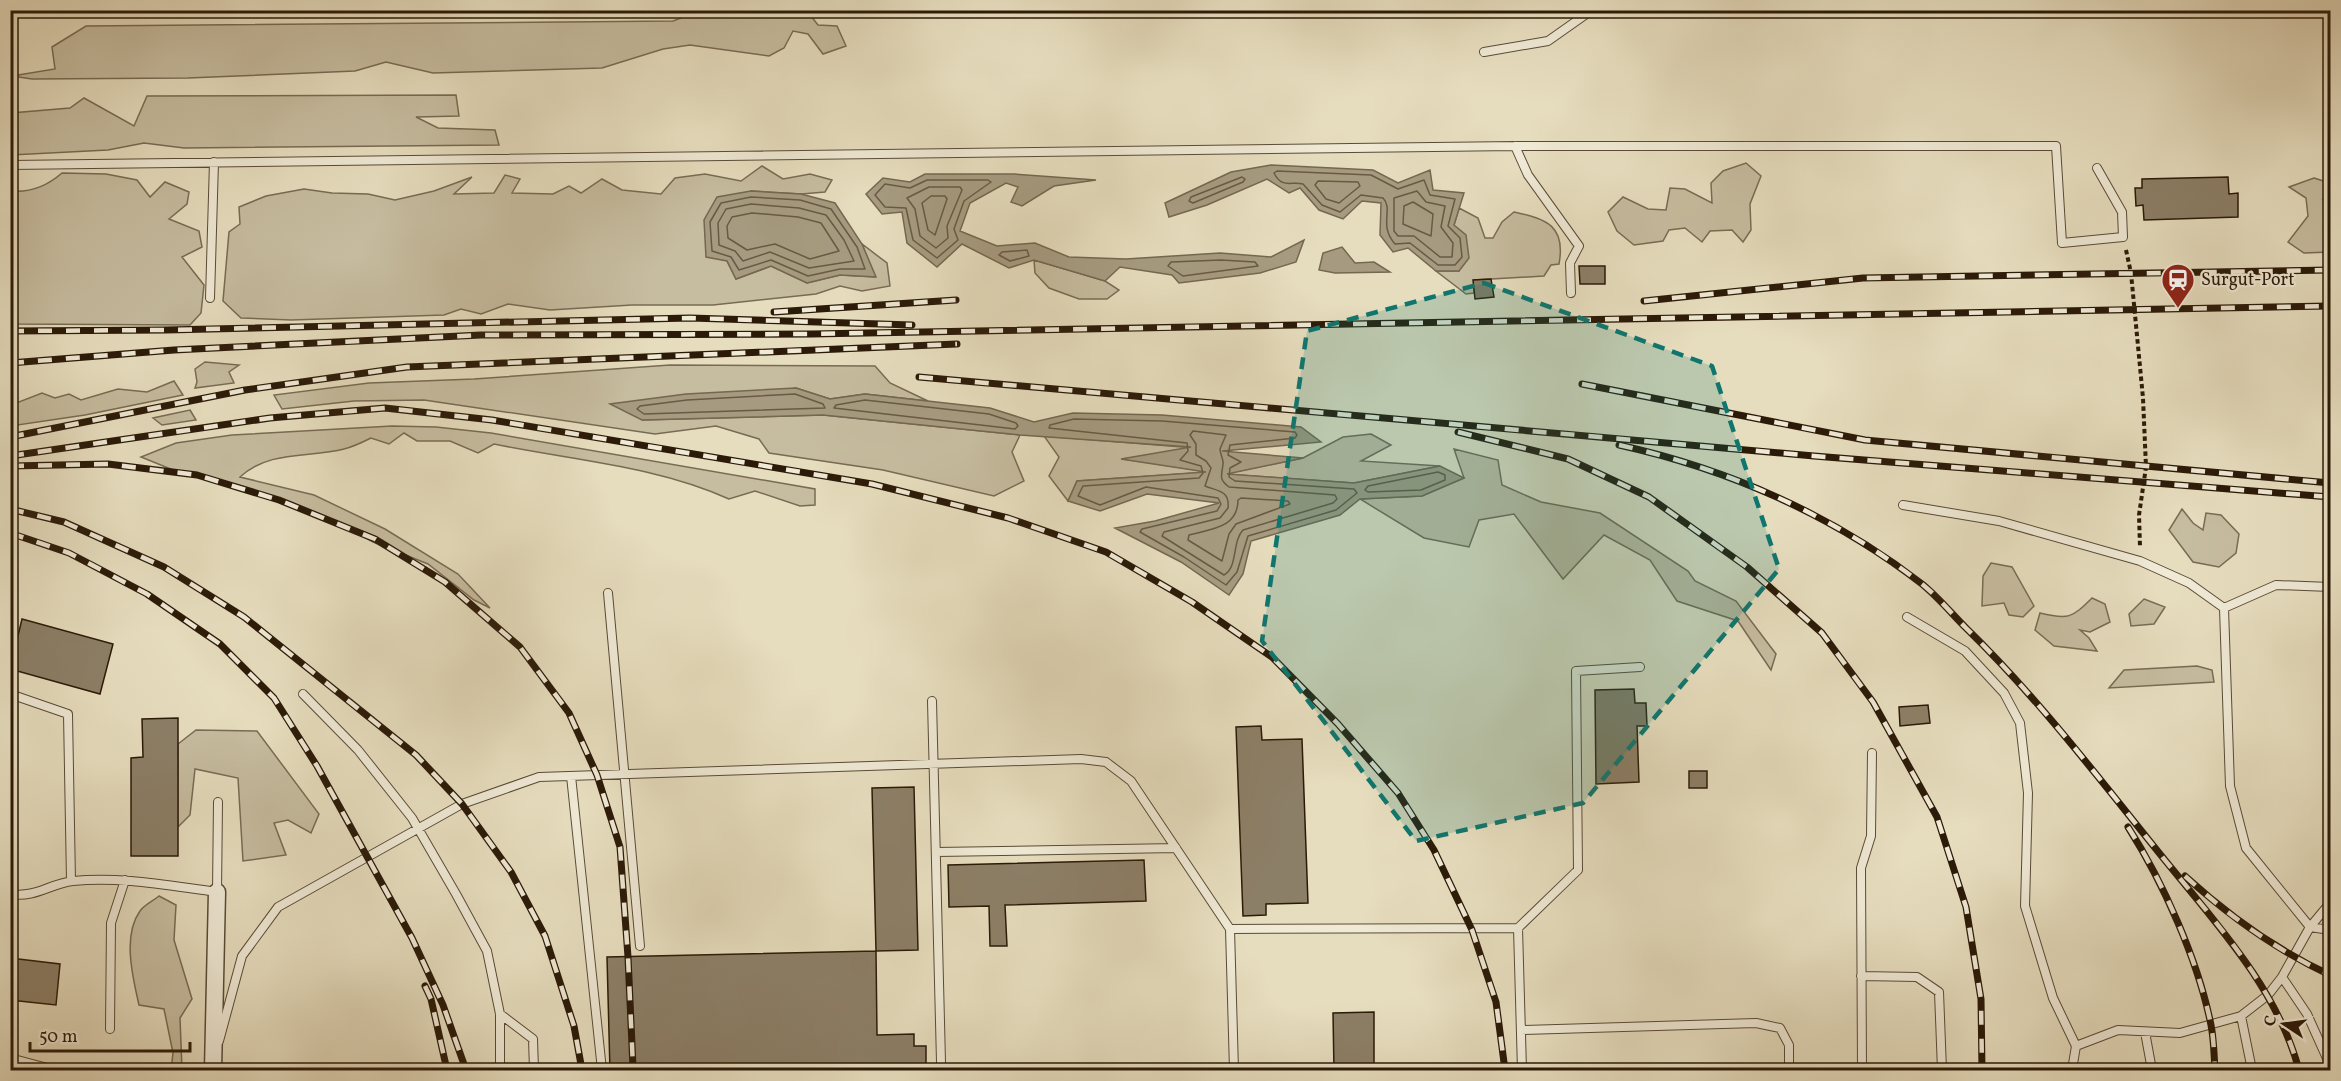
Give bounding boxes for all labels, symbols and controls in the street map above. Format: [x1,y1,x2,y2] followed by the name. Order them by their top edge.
[2160,262,2196,309] station icon: Surgut-Port
[2201,268,2294,293] place label: Surgut-Port
[2254,994,2314,1054] north arrow
[2259,1014,2283,1029] text: С
[30,1015,190,1053] scale bar
[39,1025,78,1050] text: 50 m

